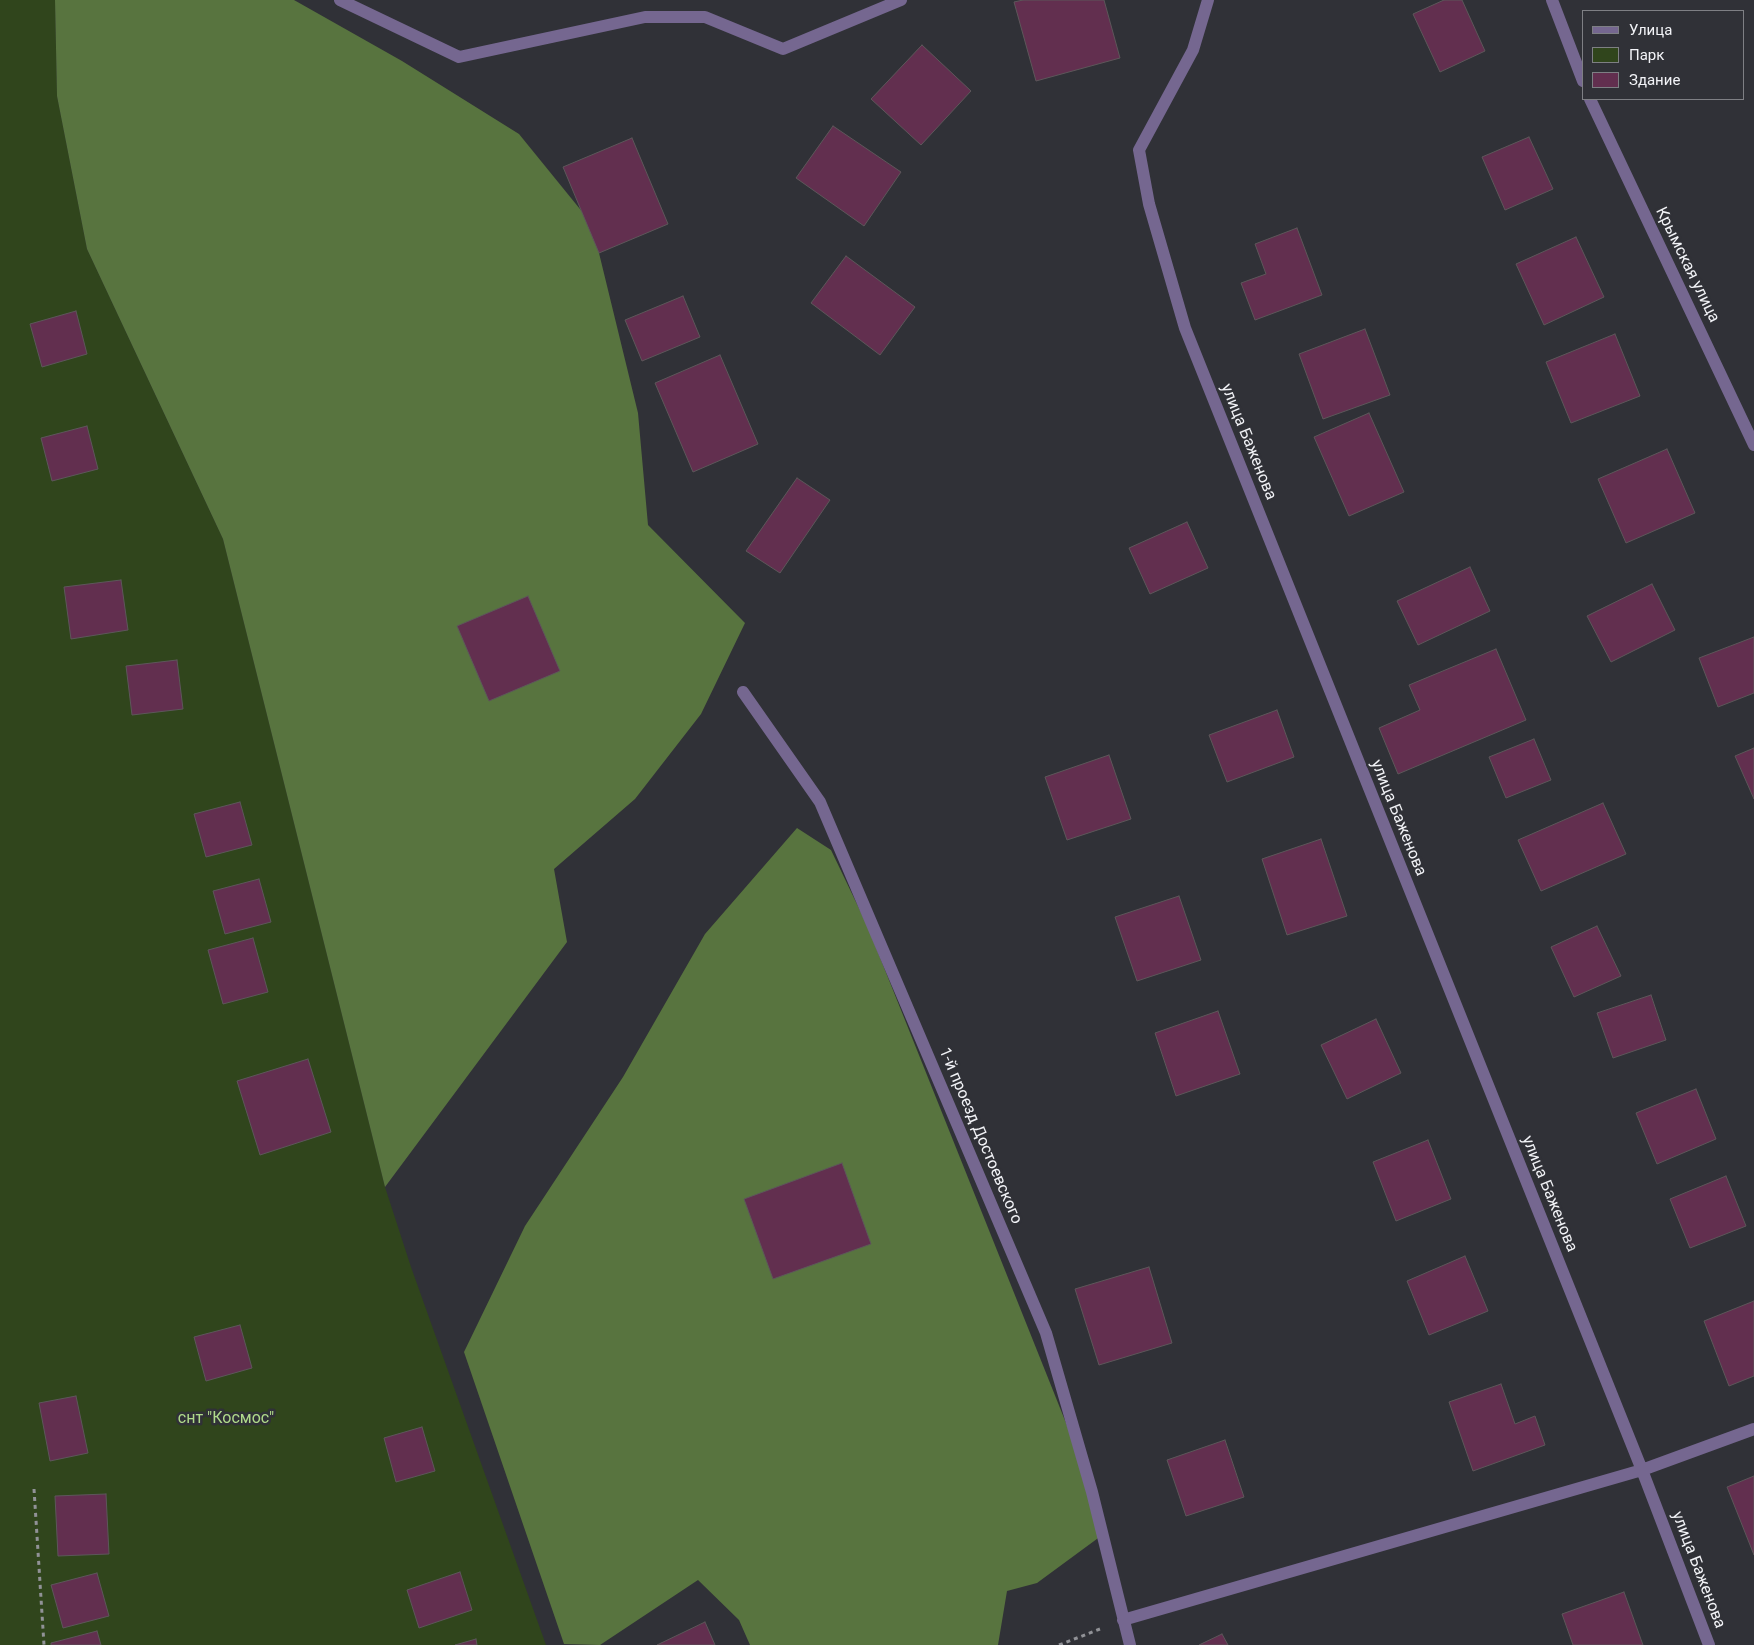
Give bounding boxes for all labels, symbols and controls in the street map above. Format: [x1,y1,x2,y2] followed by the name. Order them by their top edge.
[1582,10,1744,100] legend
[1629,21,1672,39] text: Улица
[1629,46,1664,64] text: Парк
[1629,71,1680,89] text: Здание
[1651,204,1723,326] street label: Крымская улица
[1216,381,1280,503] street label: улица Баженова
[1366,757,1430,879] street label: улица Баженова
[934,1045,1026,1227] street label: 1-й проезд Достоевского
[1517,1133,1581,1255] street label: улица Баженова
[178,1409,274,1429] park label: снт "Космос"
[1667,1509,1729,1631] street label: улица Баженова

